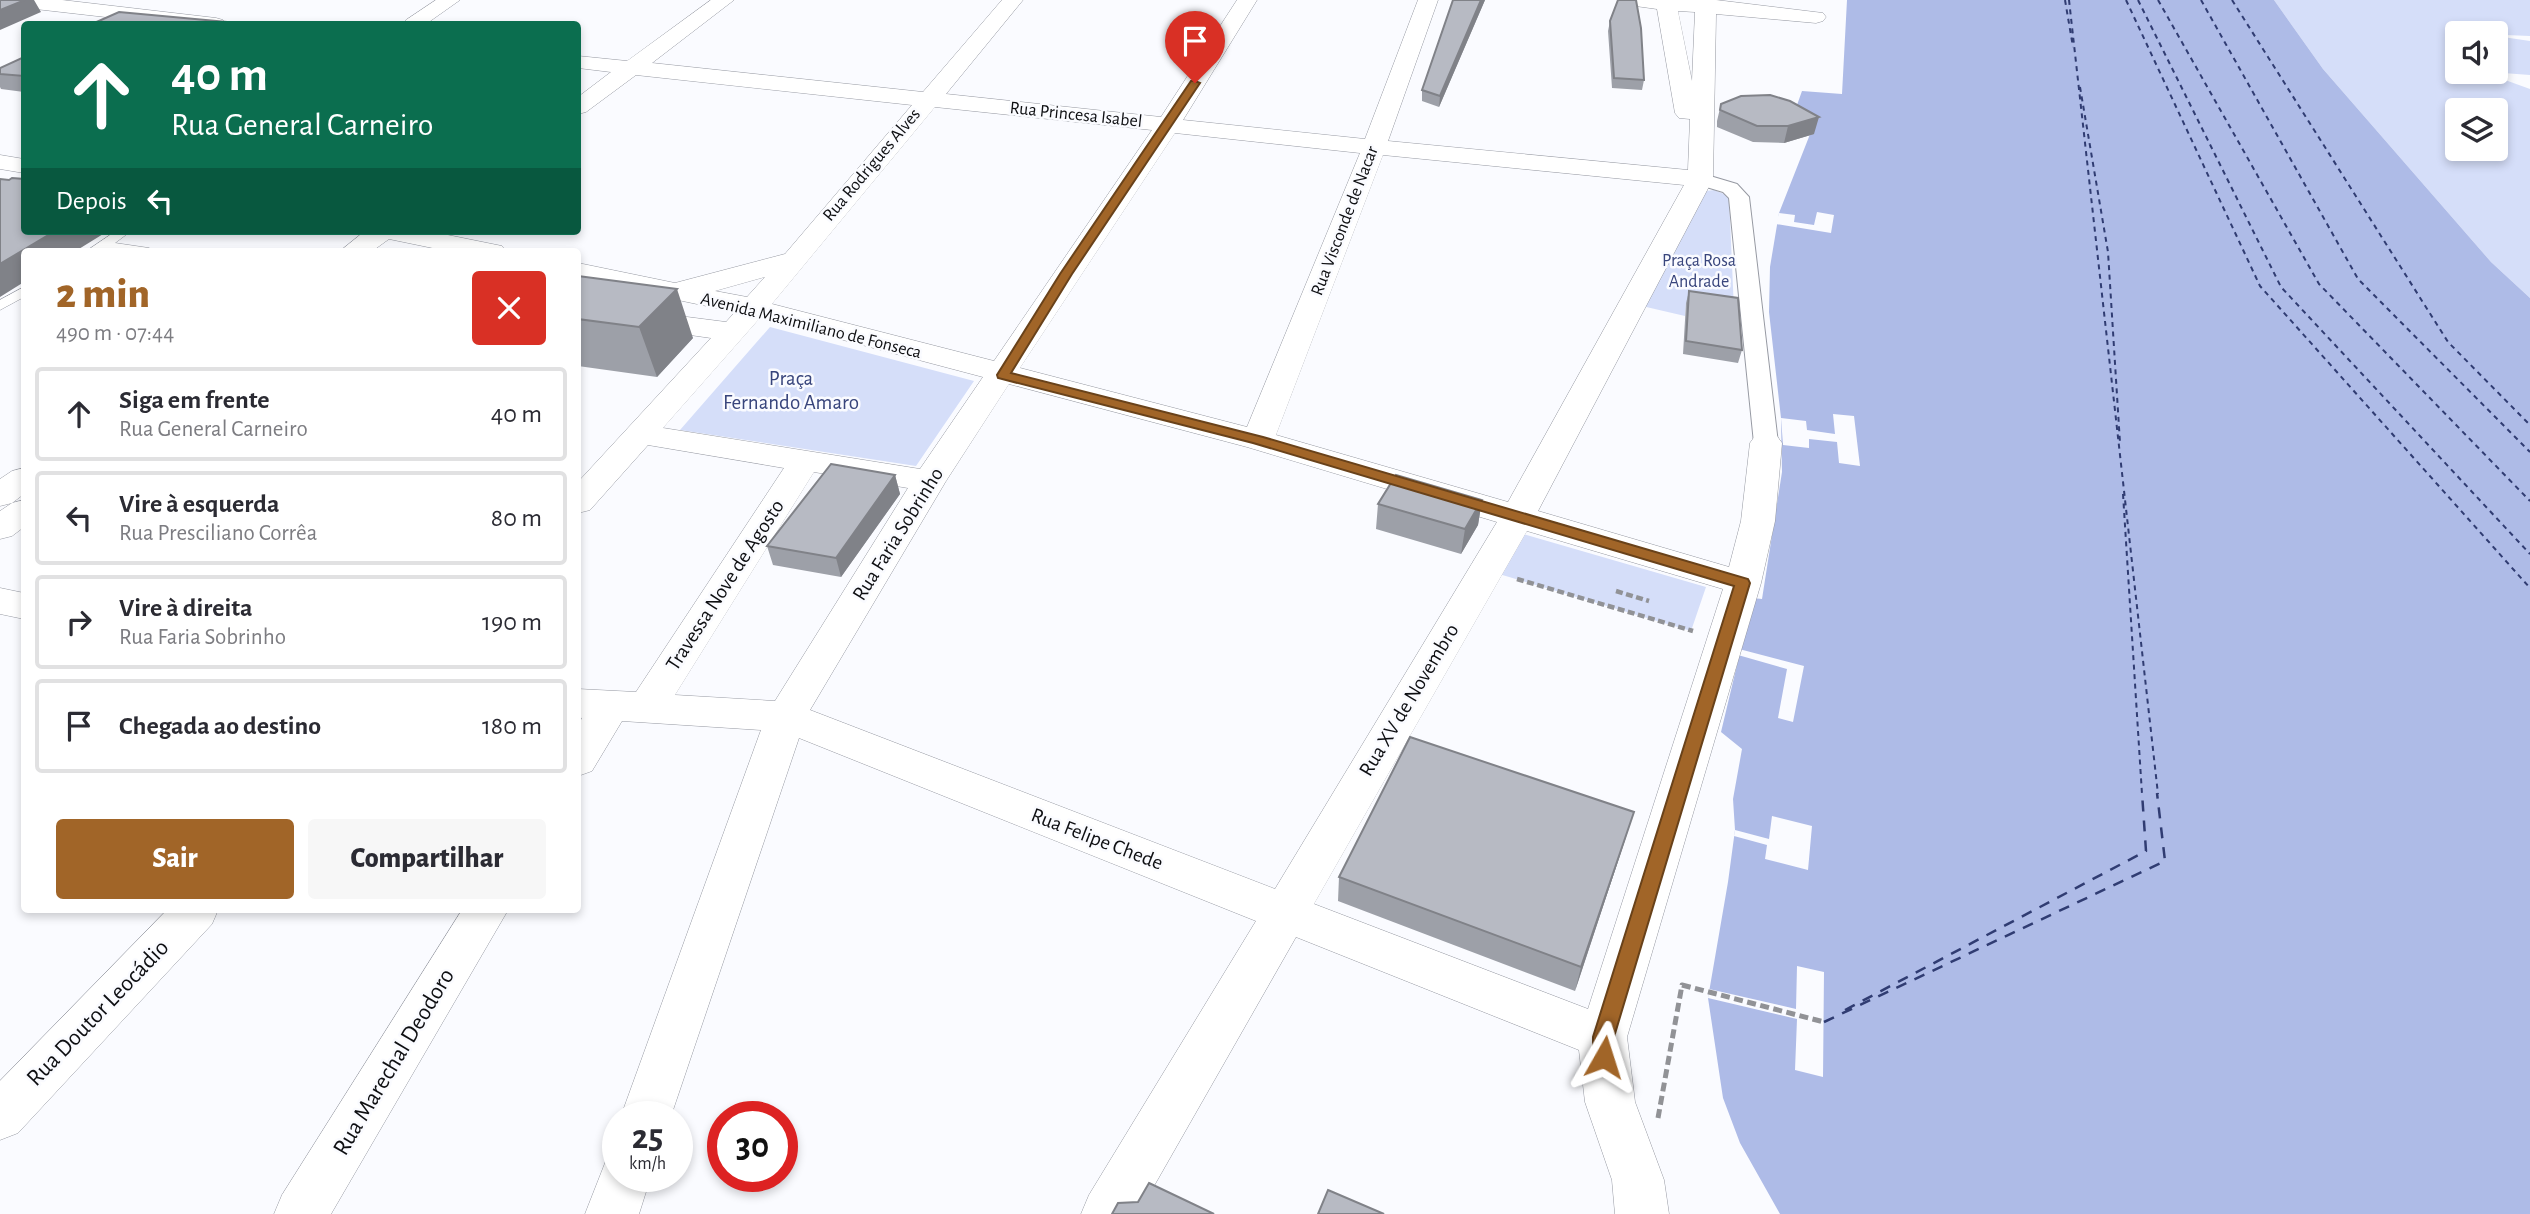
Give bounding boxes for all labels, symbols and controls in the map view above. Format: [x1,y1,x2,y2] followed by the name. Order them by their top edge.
[1165,11,1225,83] pin
[2445,21,2508,161] map controls
[2445,21,2508,84] button: sound
[1176,22,1214,60] icon: arrive
[56,49,147,140] icon: ahead
[171,51,268,100] text: 40 m
[2445,98,2508,161] button: layers
[1009,99,1143,131] street label: Rua Princesa Isabel
[820,105,924,225] street label: Rua Rodrigues Alves
[171,109,434,141] text: Rua General Carneiro
[1308,144,1382,298] street label: Rua Visconde de Nacar
[141,182,179,220] icon: left
[56,188,127,214] text: Depois
[1662,252,1736,291] park label: Praça Rosa Andrade
[472,271,546,345] button: close
[56,273,150,315] text: 2 min
[699,290,923,362] street label: Avenida Maximiliano de Fonseca
[56,322,174,345] text: 490 m · 07:44
[723,368,859,413] park label: Praça Fernando Amaro
[119,387,270,413] text: Siga em frente
[60,395,98,433] icon: ahead
[491,401,542,427] text: 40 m
[119,418,308,441] text: Rua General Carneiro
[849,464,947,604] street label: Rua Faria Sobrinho
[119,491,280,517] text: Vire à esquerda
[662,496,788,674] street label: Travessa Nove de Agosto
[60,499,98,537] icon: left
[491,505,542,531] text: 80 m
[119,522,317,545] text: Rua Presciliano Corrêa
[119,595,253,621] text: Vire à direita
[60,603,98,641] icon: right
[482,609,542,635] text: 190 m
[1355,620,1463,780] street label: Rua XV de Novembro
[119,626,286,649] text: Rua Faria Sobrinho
[60,707,98,745] icon: arrive
[119,713,321,739] text: Chegada ao destino
[482,713,542,739] text: 180 m
[1028,804,1166,874] street label: Rua Felipe Chede
[56,819,294,899] button: Sair
[308,819,546,899] button: Compartilhar
[22,935,174,1091] street label: Rua Doutor Leocádio
[329,965,459,1159] street label: Rua Marechal Deodoro
[1567,1020,1641,1094] position arrow
[707,1101,798,1192] speed limit sign: 30
[632,1120,663,1155] text: 25
[629,1155,666,1173] text: km/h

